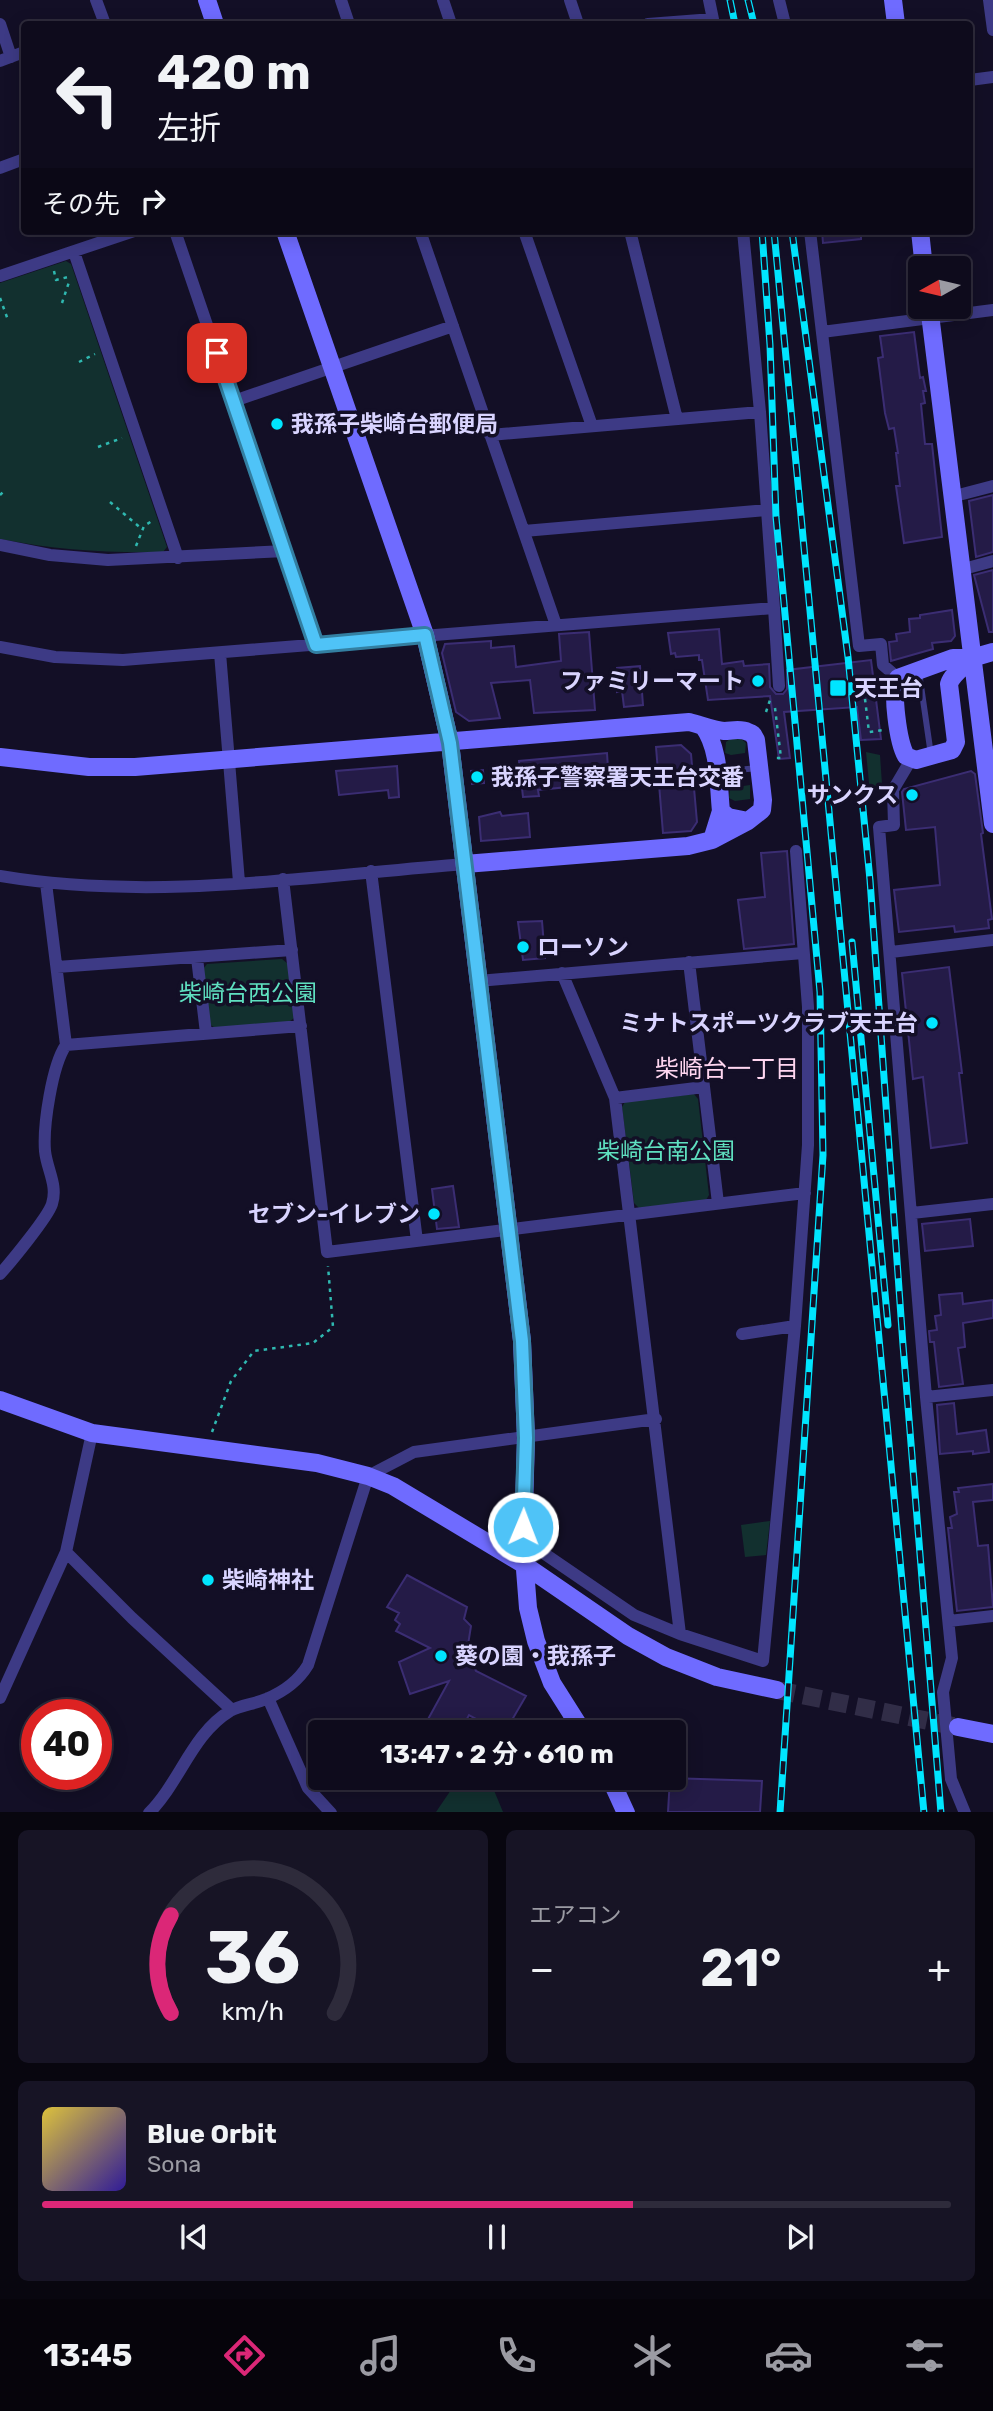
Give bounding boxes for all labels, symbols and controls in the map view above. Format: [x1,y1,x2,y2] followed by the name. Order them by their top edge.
[157,43,311,101] text: 420 m
[42,49,133,140] icon: left
[157,109,221,147] text: 左折
[134,182,172,220] icon: right
[42,189,120,220] text: その先
[908,256,971,318] north arrow
[908,256,971,319] map controls
[187,323,247,383] pin
[198,334,236,372] icon: arrive
[291,410,498,438] place label: 我孫子柴崎台郵便局
[269,416,285,432] marker: 我孫子柴崎台郵便局
[560,667,744,695] place label: ファミリーマート
[750,673,766,689] marker: ファミリーマート
[854,674,923,702] place label: 天王台
[828,678,848,698] marker: 天王台
[491,763,744,791] place label: 我孫子警察署天王台交番
[469,769,485,785] marker: 我孫子警察署天王台交番
[807,781,898,809] place label: サンクス
[904,787,920,803] marker: サンクス
[537,933,629,961] place label: ローソン
[515,939,531,955] marker: ローソン
[179,979,317,1007] park label: 柴崎台西公園
[619,1009,918,1037] place label: ミナトスポーツクラブ天王台
[924,1015,940,1031] marker: ミナトスポーツクラブ天王台
[655,1055,799,1083] district label: 柴崎台一丁目
[597,1137,735,1165] park label: 柴崎台南公園
[248,1200,420,1228] place label: セブン-イレブン
[426,1206,442,1222] marker: セブン-イレブン
[486,1490,560,1564] position arrow
[222,1566,314,1594] place label: 柴崎神社
[200,1572,216,1588] marker: 柴崎神社
[455,1642,616,1670] place label: 葵の園・我孫子
[433,1648,449,1664] marker: 葵の園・我孫子
[21,1699,112,1790] speed limit sign: 40
[380,1739,614,1770] text: 13:47 · 2 分 · 610 m
[530,1901,622,1929] text: エアコン
[205,1915,300,2001] text: 36
[700,1937,781,1999] text: 21°
[530,1946,554,1992] text: −
[927,1946,951,1992] text: +
[222,1996,284,2025] text: km/h
[147,2119,277,2150] text: Blue Orbit
[147,2150,201,2178] text: Sona
[175,2218,213,2256] icon: previous
[478,2218,516,2256] icon: pause
[781,2218,819,2256] icon: next
[220,2331,269,2380] icon: directions
[356,2331,405,2380] icon: music
[492,2331,541,2380] icon: phone
[628,2331,677,2380] icon: climate
[764,2331,813,2380] icon: car
[900,2331,949,2380] icon: filters
[44,2336,132,2374] text: 13:45

